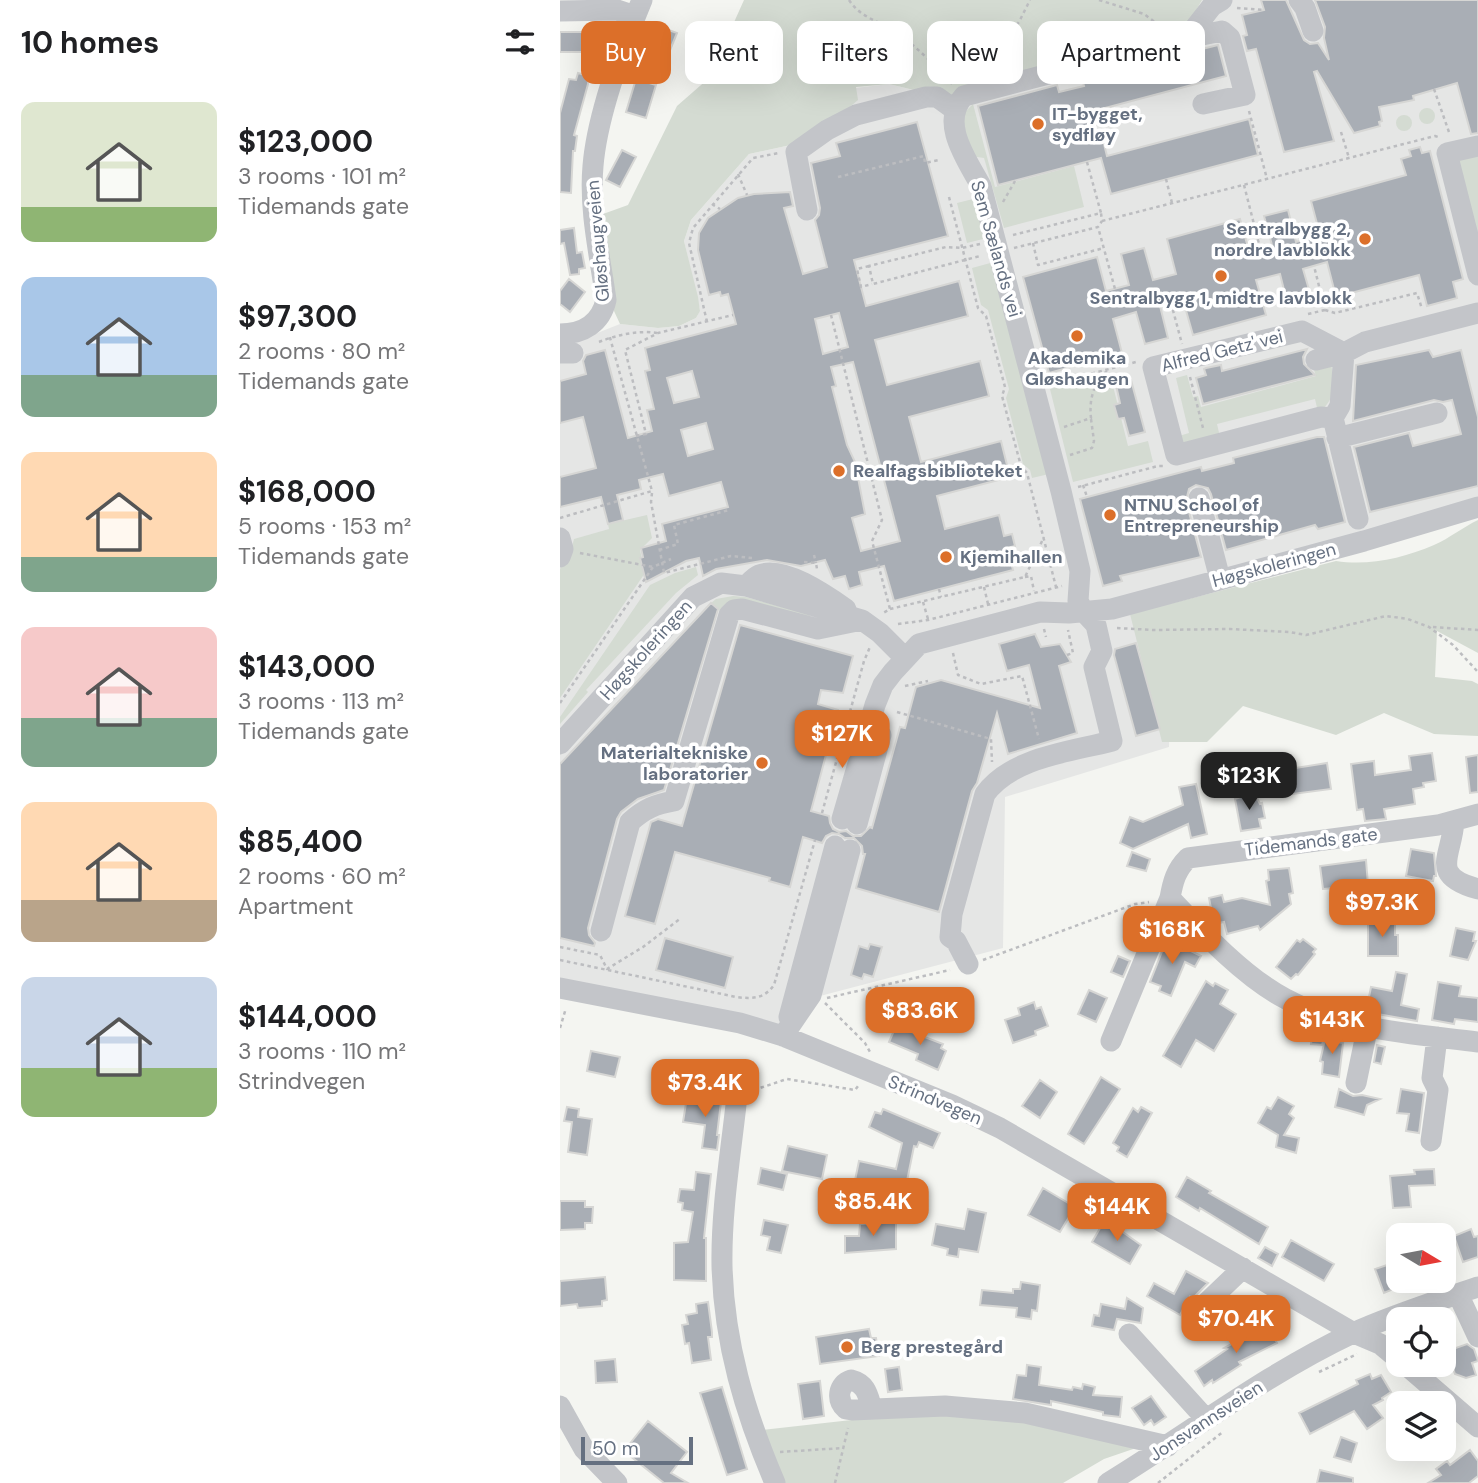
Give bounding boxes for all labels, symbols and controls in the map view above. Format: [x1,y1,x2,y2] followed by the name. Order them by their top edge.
[581,21,671,84] chip: Buy
[685,21,783,84] chip: Rent
[797,21,913,84] chip: Filters
[927,21,1023,84] chip: New
[1037,21,1205,84] chip: Apartment
[21,23,159,62] text: 10 homes
[501,23,539,61] icon: filters
[1052,102,1143,147] place label: IT-bygget, sydfløy
[1030,116,1046,132] marker: IT-bygget, sydfløy
[238,122,373,161] text: $123,000
[77,130,161,214] icon: home
[238,161,406,191] text: 3 rooms · 101 m²
[965,178,1027,320] street label: Sem Sælands vei
[581,179,615,303] street label: Gløshaugveien
[238,191,409,221] text: Tidemands gate
[1214,217,1352,262] place label: Sentralbygg 2, nordre lavblokk
[1357,231,1373,247] marker: Sentralbygg 2, nordre lavblokk
[1213,268,1229,284] marker: Sentralbygg 1, midtre lavblokk
[1090,286,1353,310] place label: Sentralbygg 1, midtre lavblokk
[238,297,357,336] text: $97,300
[77,305,161,389] icon: home
[1159,324,1285,378] street label: Alfred Getz' vei
[1069,328,1085,344] marker: Akademika Gløshaugen
[238,336,405,366] text: 2 rooms · 80 m²
[1025,346,1129,391] place label: Akademika Gløshaugen
[238,366,409,396] text: Tidemands gate
[853,459,1023,483] place label: Realfagsbiblioteket
[831,463,847,479] marker: Realfagsbiblioteket
[238,472,376,511] text: $168,000
[77,480,161,564] icon: home
[1124,493,1279,538] place label: NTNU School of Entrepreneurship
[1102,507,1118,523] marker: NTNU School of Entrepreneurship
[238,511,411,541] text: 5 rooms · 153 m²
[1210,537,1338,593] street label: Høgskoleringen
[238,541,409,571] text: Tidemands gate
[960,545,1063,569] place label: Kjemihallen
[938,549,954,565] marker: Kjemihallen
[595,595,697,705] street label: Høgskoleringen
[238,647,375,686] text: $143,000
[77,655,161,739] icon: home
[238,686,404,716] text: 3 rooms · 113 m²
[793,710,891,770] pin: $127K
[238,716,409,746] text: Tidemands gate
[811,718,873,748] text: $127K
[601,741,748,786] place label: Materialtekniske laboratorier
[1200,752,1298,812] pin: $123K
[754,755,770,771] marker: Materialtekniske laboratorier
[1217,760,1281,790] text: $123K
[238,822,363,861] text: $85,400
[1243,822,1379,862] street label: Tidemands gate
[77,830,161,914] icon: home
[238,861,406,891] text: 2 rooms · 60 m²
[1325,880,1439,939] pin: $97.3K
[1345,887,1419,917] text: $97.3K
[238,891,353,921] text: Apartment
[1123,906,1221,966] pin: $168K
[1139,914,1205,944] text: $168K
[863,988,977,1047] pin: $83.6K
[881,995,959,1025] text: $83.6K
[1283,996,1381,1056] pin: $143K
[238,997,377,1036] text: $144,000
[1299,1004,1365,1034] text: $143K
[77,1005,161,1089] icon: home
[238,1036,406,1066] text: 3 rooms · 110 m²
[648,1060,762,1119] pin: $73.4K
[238,1066,365,1096] text: Strindvegen
[667,1067,743,1097] text: $73.4K
[884,1070,986,1130] street label: Strindvegen
[816,1178,930,1238] pin: $85.4K
[1068,1184,1166,1243] pin: $144K
[834,1186,912,1216] text: $85.4K
[1083,1191,1151,1221] text: $144K
[1386,1223,1456,1293] north arrow
[1386,1223,1456,1461] map controls
[1179,1296,1293,1355] pin: $70.4K
[1197,1303,1275,1333] text: $70.4K
[1386,1307,1456,1377] button: locate
[861,1335,1003,1359] place label: Berg prestegård
[839,1339,855,1355] marker: Berg prestegård
[1145,1375,1267,1467] street label: Jonsvannsveien
[1386,1391,1456,1461] button: layers
[581,1434,693,1466] scale bar
[592,1436,639,1461] text: 50 m

